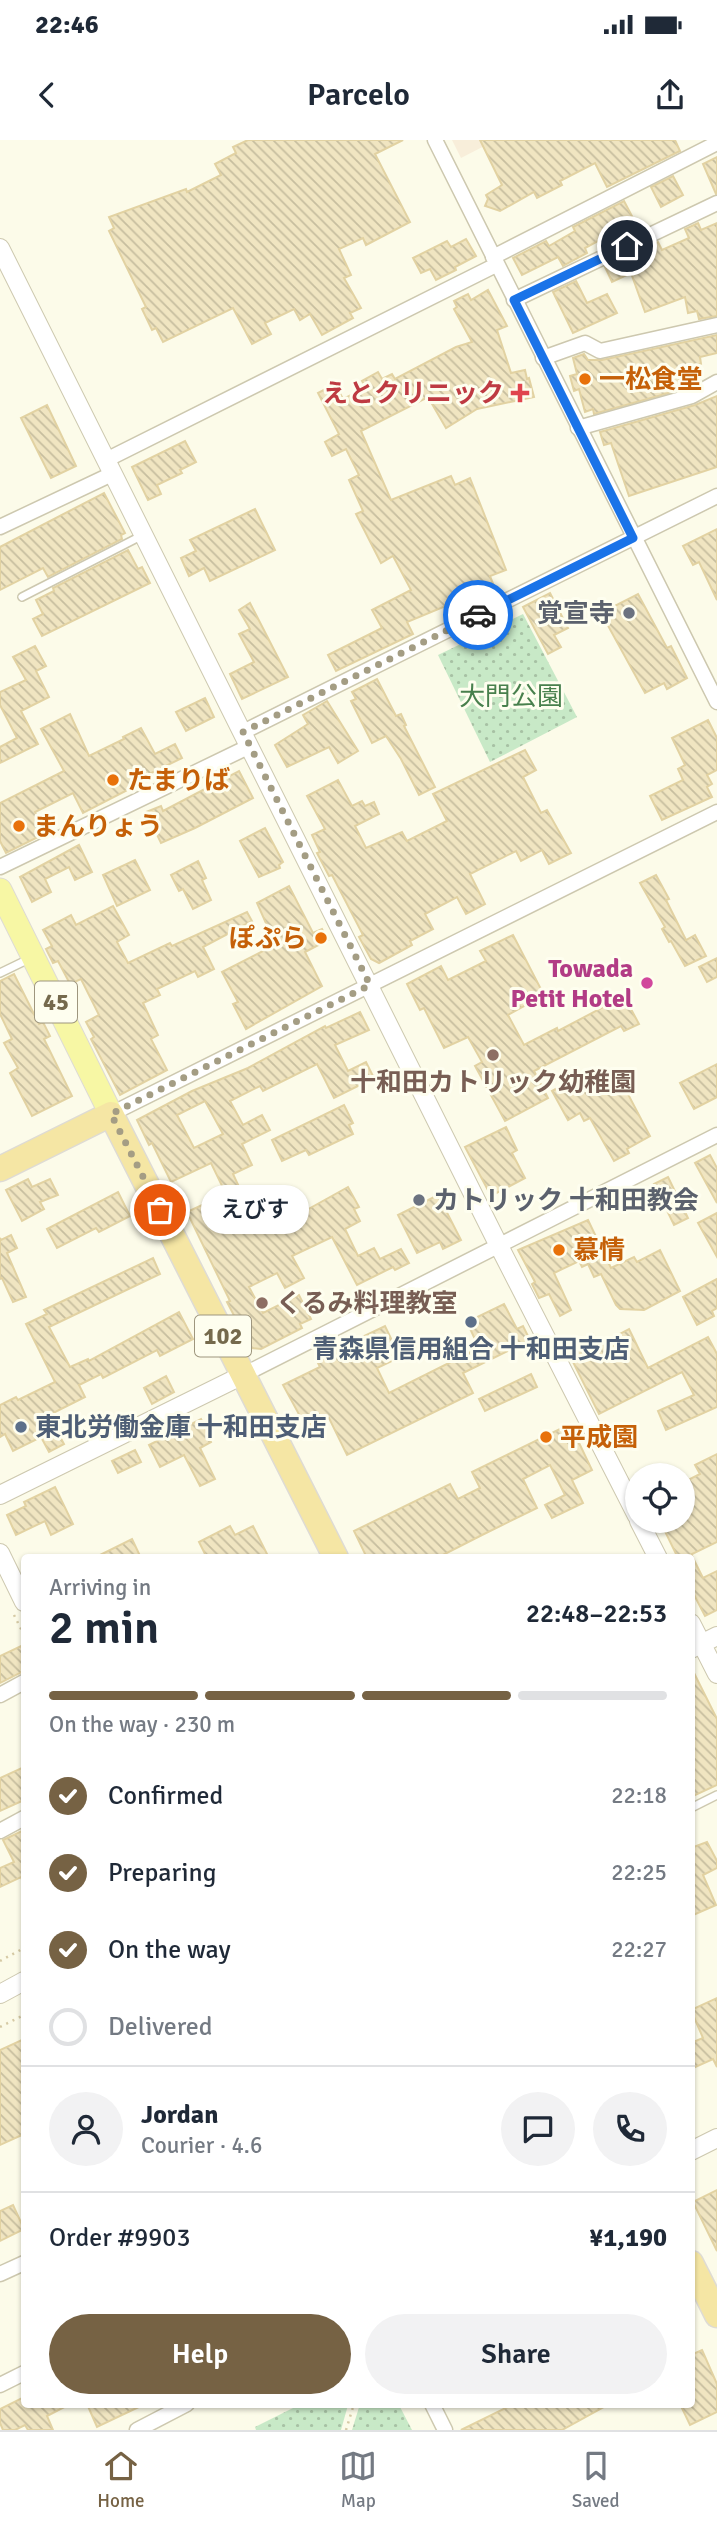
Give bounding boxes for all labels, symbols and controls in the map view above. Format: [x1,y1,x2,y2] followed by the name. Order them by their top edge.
[35,9,99,41] text: 22:46
[307,75,410,114] text: Parcelo
[28,76,66,114] icon: back
[651,76,689,114] icon: share
[597,216,657,276] pin
[608,227,646,265] icon: home
[599,364,703,396] place label: 一松食堂
[577,371,593,387] marker: 一松食堂
[322,378,504,410] place label: えとクリニック
[510,383,530,403] marker: えとクリニック
[443,580,513,650] courier
[459,596,497,634] icon: car
[537,598,615,630] place label: 覚宣寺
[621,605,637,621] marker: 覚宣寺
[459,681,563,713] park label: 大門公園
[127,765,230,797] place label: たまりば
[105,772,121,788] marker: たまりば
[33,811,163,843] place label: まんりょう
[11,818,27,834] marker: まんりょう
[229,923,307,955] place label: ぽぷら
[313,930,329,946] marker: ぽぷら
[511,953,633,1015] place label: Towada Petit Hotel
[639,975,655,991] marker: Towada Petit Hotel
[35,982,77,1022] road number: 45
[485,1047,501,1063] marker: 十和田カトリック幼稚園
[350,1067,636,1099] place label: 十和田カトリック幼稚園
[130,1180,190,1240] pin
[433,1185,699,1217] place label: カトリック 十和田教会
[202,1186,310,1234] callout: えびす
[141,1191,179,1229] icon: bag
[411,1192,427,1208] marker: カトリック 十和田教会
[221,1195,290,1224] text: えびす
[573,1235,625,1267] place label: 慕情
[551,1242,567,1258] marker: 慕情
[276,1288,457,1320] place label: くるみ料理教室
[254,1295,270,1311] marker: くるみ料理教室
[463,1314,479,1330] marker: 青森県信用組合 十和田支店
[195,1316,251,1356] road number: 102
[312,1334,630,1366] place label: 青森県信用組合 十和田支店
[35,1412,327,1444] place label: 東北労働金庫 十和田支店
[13,1419,29,1435] marker: 東北労働金庫 十和田支店
[560,1422,638,1454] place label: 平成園
[538,1429,554,1445] marker: 平成園
[625,1463,695,1533] map controls
[625,1463,695,1533] button: locate
[49,1573,151,1602] text: Arriving in
[526,1598,667,1630] text: 22:48–22:53
[49,1600,159,1656] text: 2 min
[49,1710,235,1739] text: On the way · 230 m
[49,1777,87,1815] icon: check
[108,1780,223,1812] text: Confirmed
[611,1781,667,1810] text: 22:18
[49,1854,87,1892] icon: check
[108,1857,216,1889] text: Preparing
[611,1858,667,1887] text: 22:25
[49,1931,87,1969] icon: check
[108,1934,231,1966] text: On the way
[611,1935,667,1964] text: 22:27
[108,2011,213,2043] text: Delivered
[49,2092,123,2166] button: person
[501,2092,575,2166] button: chat
[593,2092,667,2166] button: phone
[141,2099,218,2131] text: Jordan
[141,2131,262,2160] text: Courier · 4.6
[49,2222,190,2254] text: Order #9903
[589,2222,667,2254] text: ¥1,190
[49,2314,351,2394] button: Help
[365,2314,667,2394] button: Share
[97,2447,145,2513] tab: Home
[339,2447,377,2513] tab: Map
[572,2447,620,2513] tab: Saved

